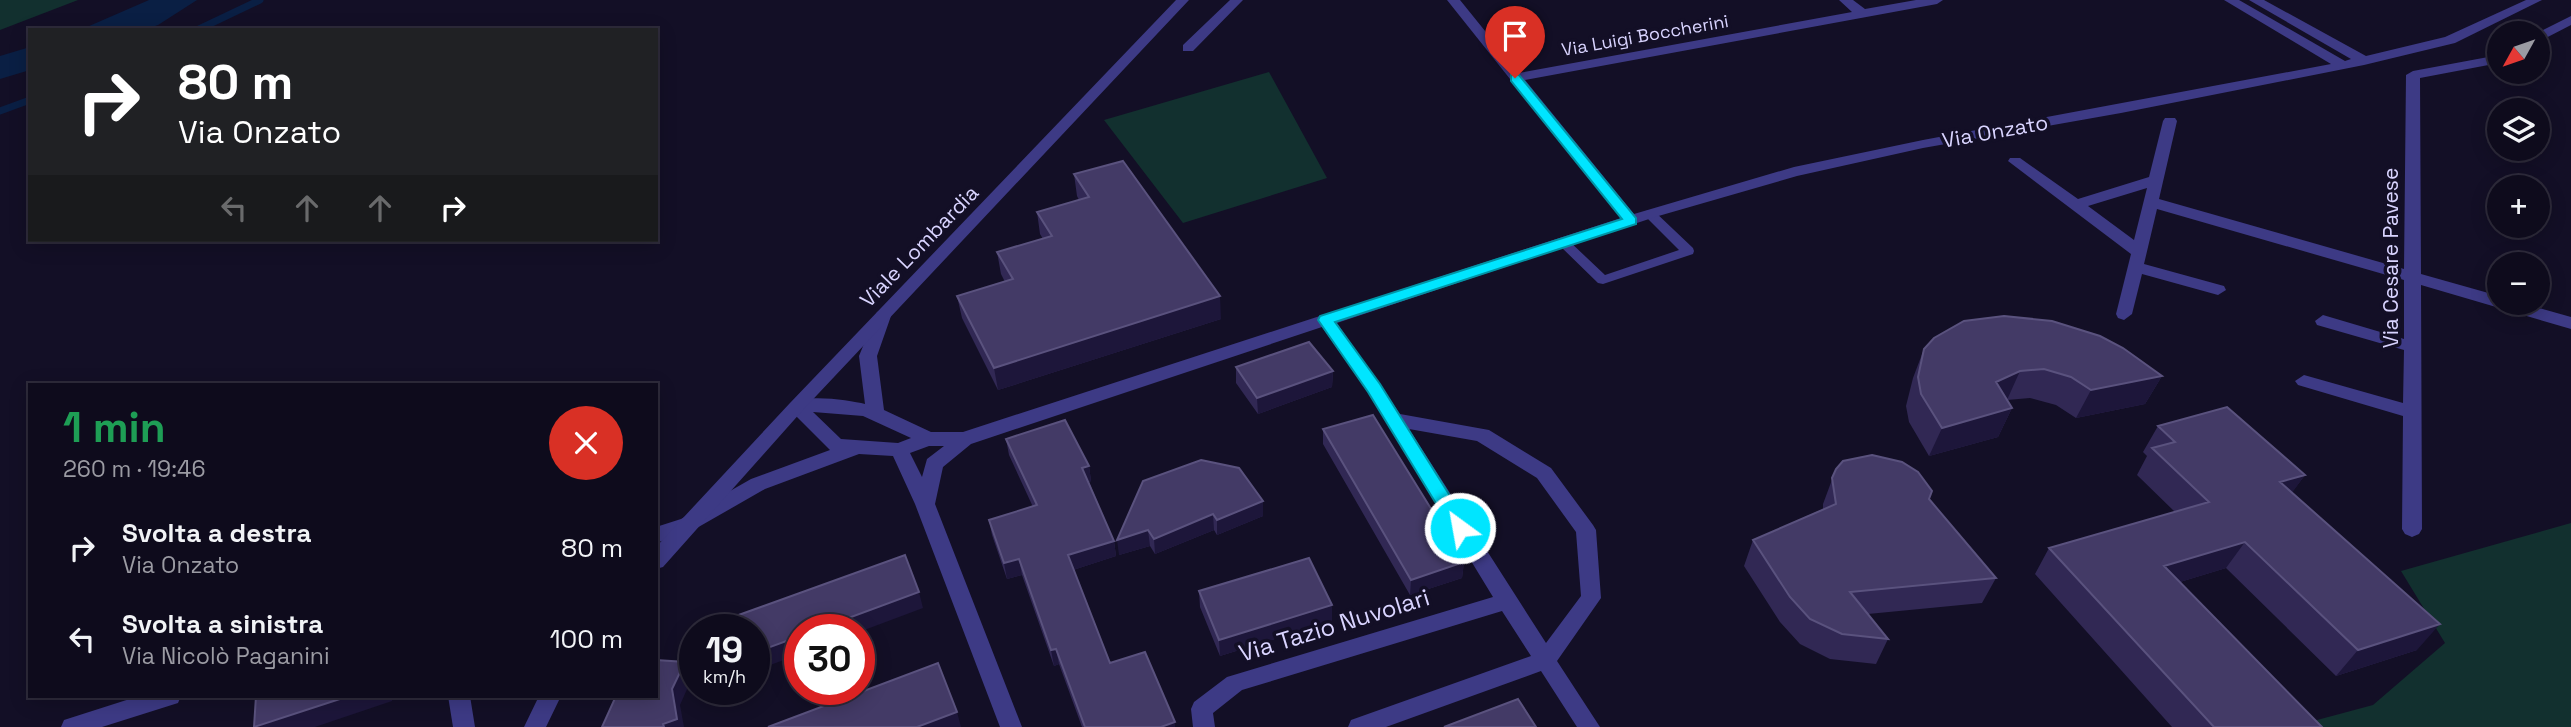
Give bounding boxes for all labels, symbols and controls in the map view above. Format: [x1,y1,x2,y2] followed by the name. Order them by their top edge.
[1485,6,1545,78] pin
[1560,9,1730,61] street label: Via Luigi Boccherini
[1496,17,1534,55] icon: arrive
[2487,21,2550,84] north arrow
[2487,21,2550,315] map controls
[178,51,293,113] text: 80 m
[63,56,154,147] icon: right
[2487,98,2550,161] button: layers
[1940,108,2050,154] street label: Via Onzato
[178,112,341,152] text: Via Onzato
[2377,168,2404,348] street label: Via Cesare Pavese
[2487,175,2550,238] button: +
[854,179,984,313] street label: Viale Lombardia
[215,189,253,227] icon: left
[288,189,326,227] icon: ahead
[361,189,399,227] icon: ahead
[434,189,472,227] icon: right
[2487,252,2550,315] button: −
[63,401,166,454] text: 1 min
[549,406,623,480] button: close
[63,454,205,484] text: 260 m · 19:46
[1423,491,1497,565] position arrow
[122,516,311,550] text: Svolta a destra
[63,529,101,567] icon: right
[561,531,623,565] text: 80 m
[122,550,239,580] text: Via Onzato
[1235,581,1433,669] street label: Via Tazio Nuvolari
[122,607,323,641] text: Svolta a sinistra
[784,614,875,705] speed limit sign: 30
[63,620,101,658] icon: left
[550,622,623,656] text: 100 m
[706,628,743,672] text: 19
[122,641,330,671] text: Via Nicolò Paganini
[703,665,746,688] text: km/h

